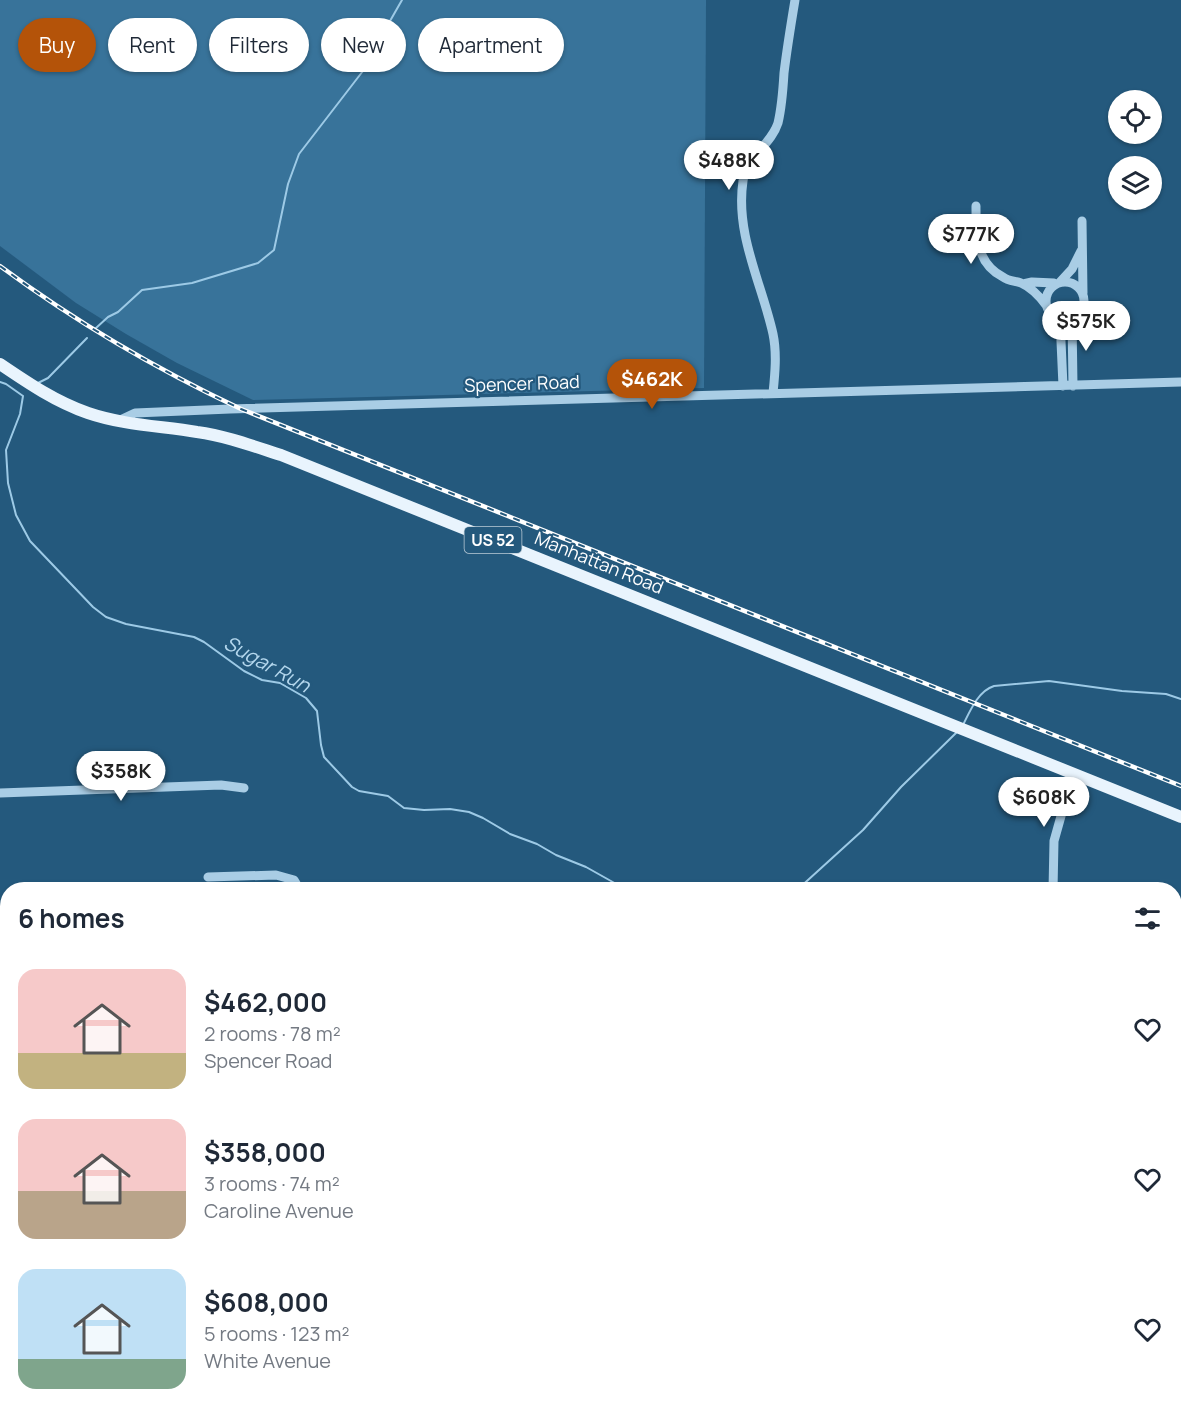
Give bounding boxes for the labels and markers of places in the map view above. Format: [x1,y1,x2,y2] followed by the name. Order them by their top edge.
[687,140,771,191] pin: $488K
[929,214,1013,265] pin: $777K
[1044,301,1128,352] pin: $575K
[610,359,694,410] pin: $462K
[79,751,163,802] pin: $358K
[1002,777,1086,828] pin: $608K

